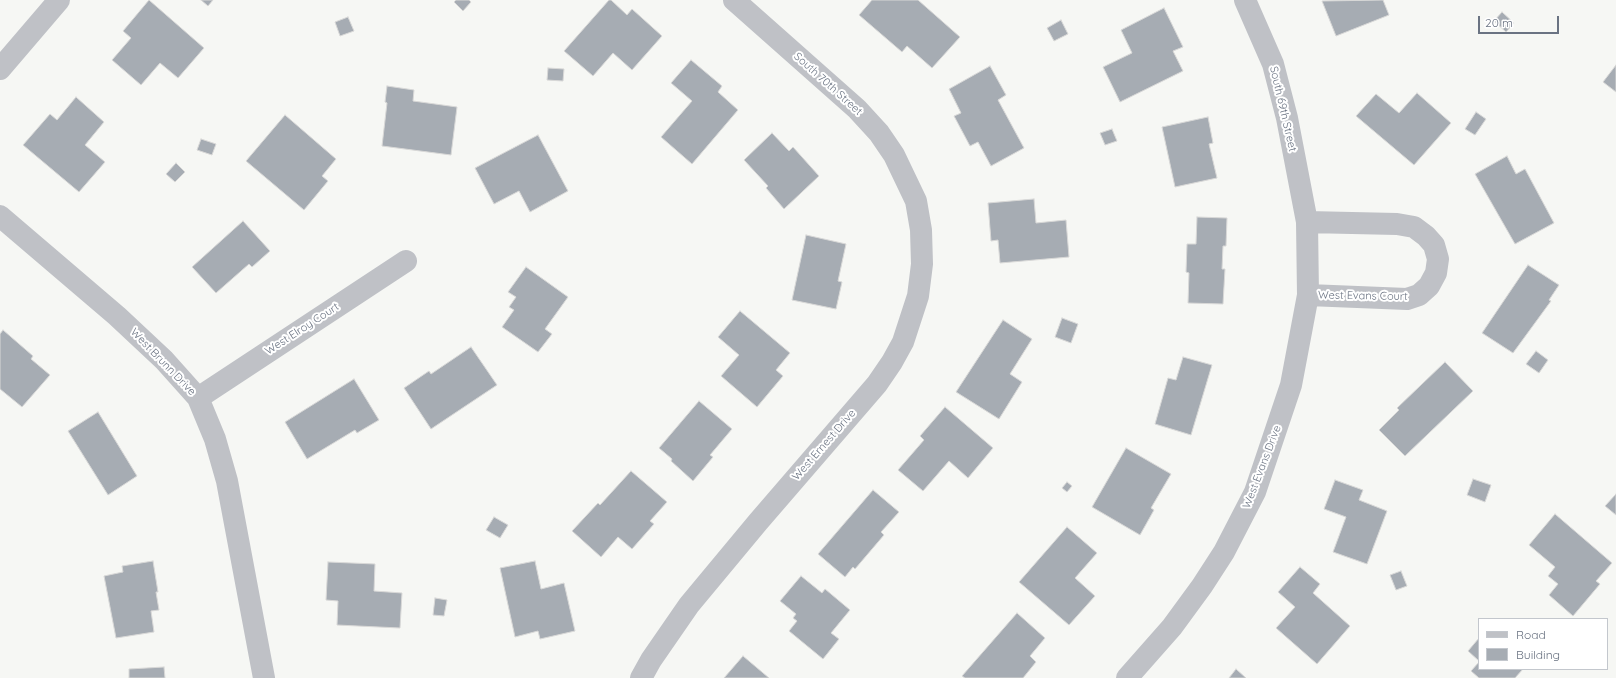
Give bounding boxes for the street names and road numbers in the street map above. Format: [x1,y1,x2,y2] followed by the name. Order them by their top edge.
[791,50,865,118] street label: South 70th Street
[1267,65,1299,153] street label: South 69th Street
[1318,289,1408,303] street label: West Evans Court
[263,300,341,358] street label: West Elroy Court
[128,326,198,398] street label: West Brunn Drive
[789,407,859,483] street label: West Ernest Drive
[1240,424,1284,510] street label: West Evans Drive

